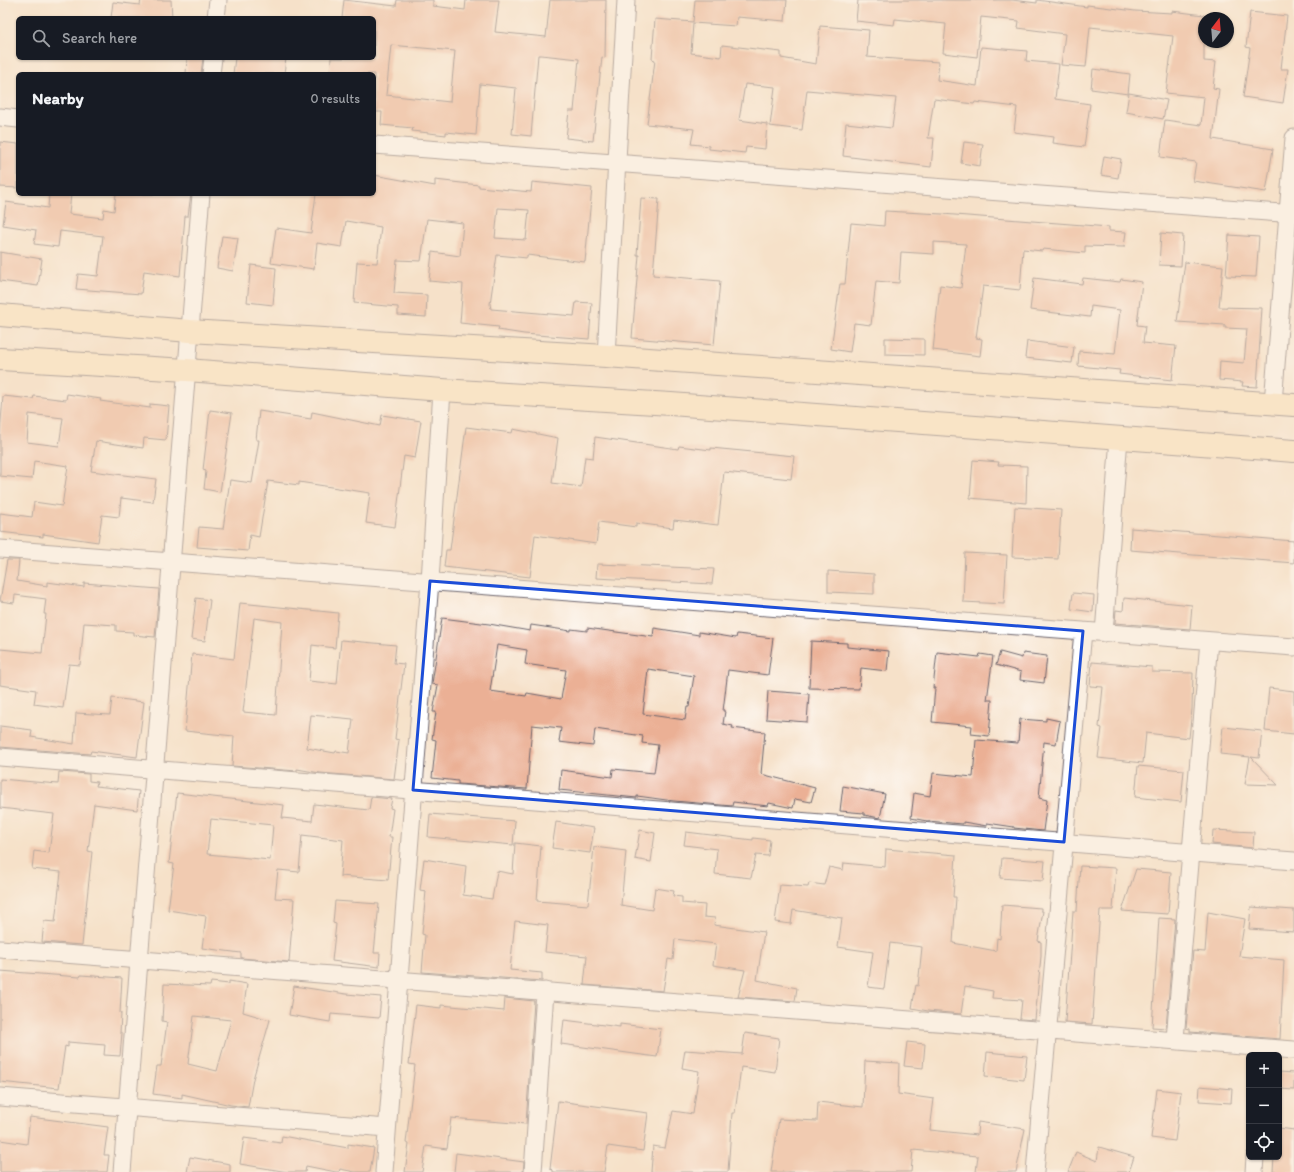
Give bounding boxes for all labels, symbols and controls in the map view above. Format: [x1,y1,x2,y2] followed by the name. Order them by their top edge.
[1198,12,1234,48] north arrow
[16,16,376,60] search box
[30,27,52,49] icon: search
[62,29,137,47] text: Search here
[32,88,84,108] text: Nearby
[310,91,360,106] text: 0 results
[1246,1052,1282,1160] map controls
[1246,1052,1282,1088] button: +
[1246,1088,1282,1124] button: −
[1246,1124,1282,1160] button: locate

